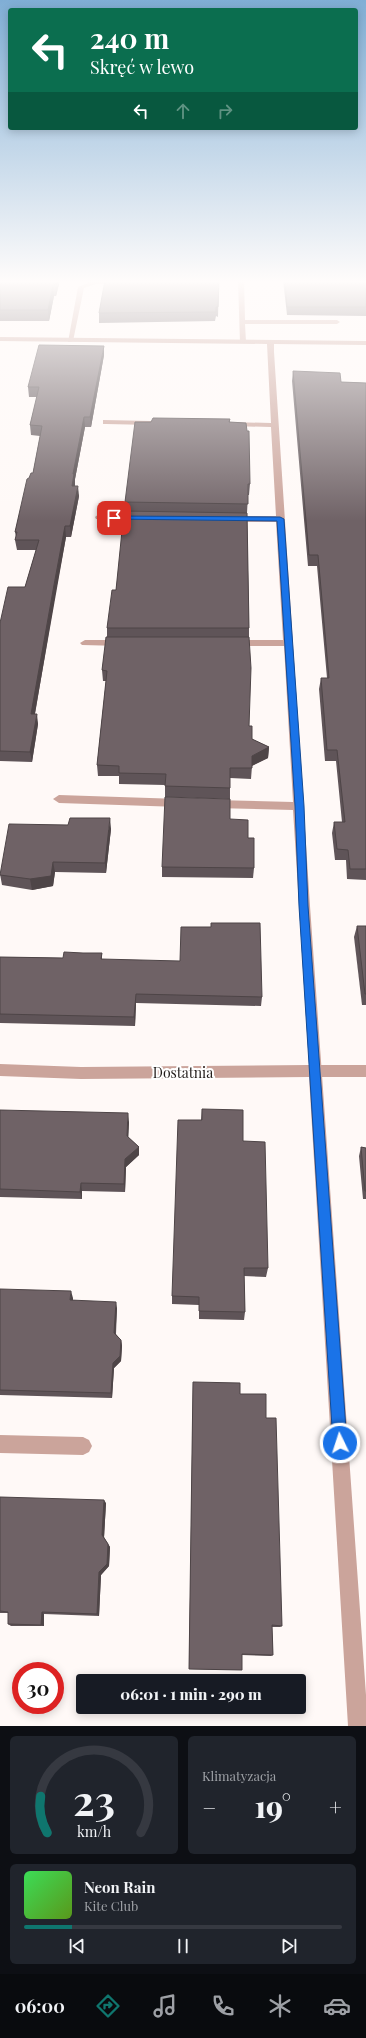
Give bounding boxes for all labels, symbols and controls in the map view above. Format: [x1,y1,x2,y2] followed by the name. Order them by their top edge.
[90,19,169,56] text: 240 m
[24,24,76,76] icon: left
[90,55,194,79] text: Skręć w lewo
[130,100,152,122] icon: left
[172,100,194,122] icon: ahead
[214,100,236,122] icon: right
[97,501,131,535] pin
[103,507,125,529] icon: arrive
[153,1063,213,1082] street label: Dostatnia
[319,1422,361,1464] position arrow
[12,1662,64,1714] speed limit sign: 30
[120,1684,262,1704] text: 06:01 · 1 min · 290 m
[202,1767,276,1784] text: Klimatyzacja
[73,1771,115,1826] text: 23
[254,1786,291,1826] text: 19°
[202,1792,216,1822] text: −
[329,1792,342,1822] text: +
[77,1822,112,1841] text: km/h
[84,1877,155,1897] text: Neon Rain
[84,1897,138,1914] text: Kite Club
[66,1935,88,1957] icon: previous
[172,1935,194,1957] icon: pause
[278,1935,300,1957] icon: next
[94,1992,122,2020] icon: directions
[151,1992,179,2020] icon: music
[209,1992,237,2020] icon: phone
[266,1992,294,2020] icon: climate
[323,1992,351,2020] icon: car
[15,1994,65,2018] text: 06:00

